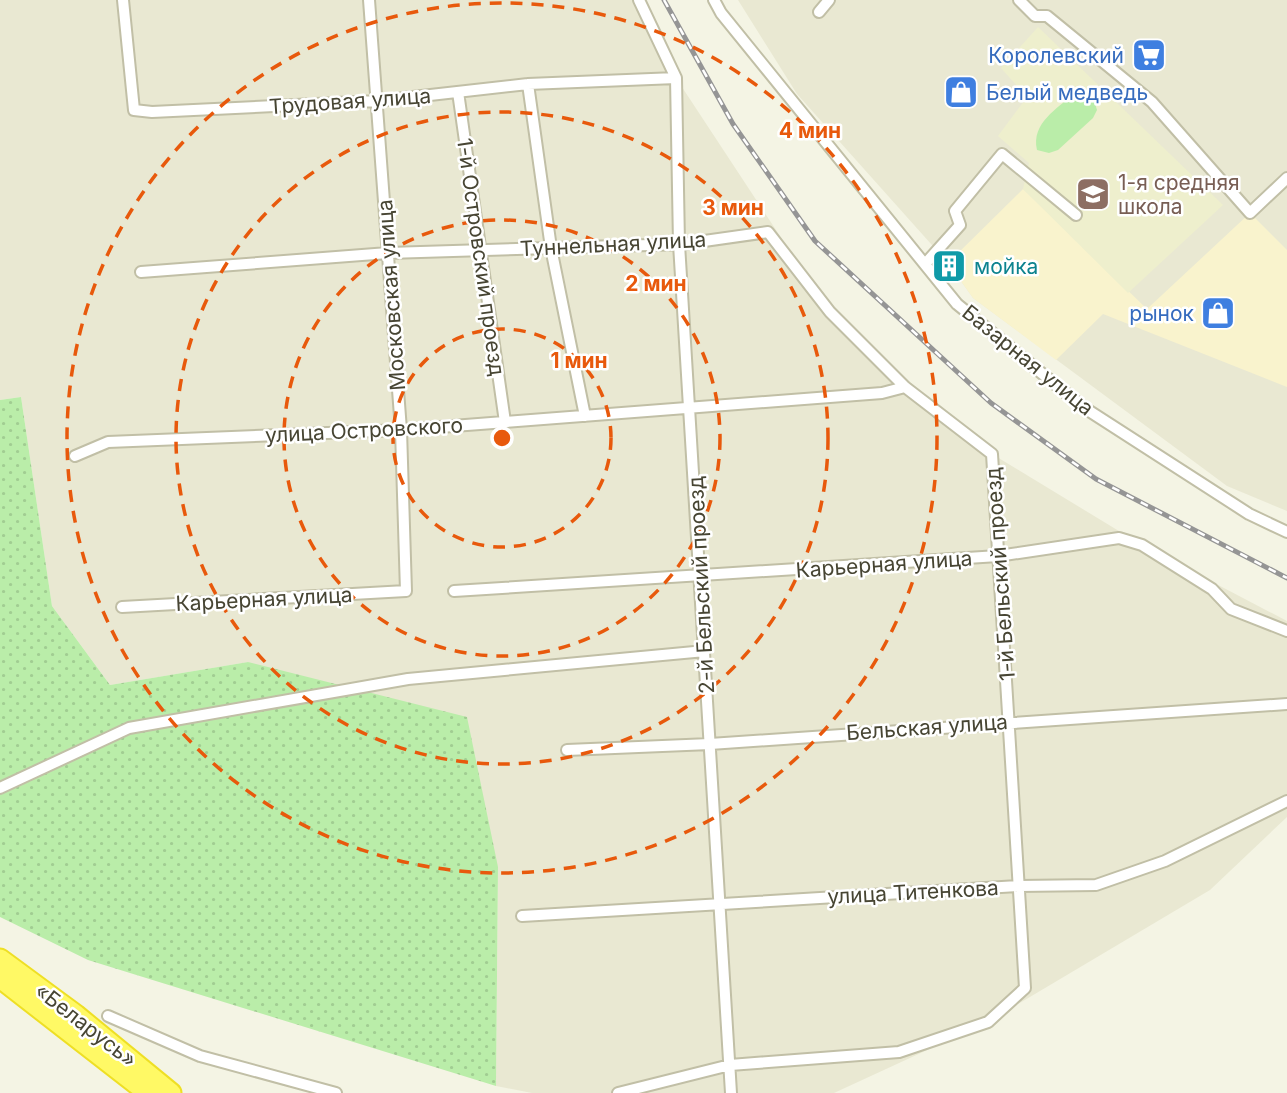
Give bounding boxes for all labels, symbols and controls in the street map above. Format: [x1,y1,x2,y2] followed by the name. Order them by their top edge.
[1130,36,1168,74] supermarket icon: Королевский
[988,43,1124,68] place label: Королевский
[942,73,980,111] shop icon: Белый медведь
[986,80,1148,105] place label: Белый медведь
[268,83,432,119] street label: Трудовая улица
[779,118,841,143] text: 4 мин
[452,137,510,377] street label: 1-й Островский проезд
[1118,170,1240,219] place label: 1-я средняя школа
[1074,175,1112,213] school or university icon: 1-я средняя школа
[702,195,764,220] text: 3 мин
[372,199,410,391] street label: Московская улица
[519,227,707,261] street label: Туннельная улица
[930,247,968,285] building icon: мойка
[974,254,1038,279] place label: мойка
[625,271,687,296] text: 2 мин
[1199,294,1237,332] shop icon: рынок
[957,299,1099,421] street label: Базарная улица
[1129,301,1195,326] place label: рынок
[550,348,608,373] text: 1 мин
[264,412,464,448] street label: улица Островского
[490,426,514,450] centre of rings
[980,466,1020,682] street label: 1-й Бельский проезд
[683,475,719,695] street label: 2-й Бельский проезд
[795,545,973,583] street label: Карьерная улица
[175,582,353,616] street label: Карьерная улица
[845,709,1009,745] street label: Бельская улица
[827,875,999,909] street label: улица Титенкова
[30,978,142,1072] street label: «Беларусь»

